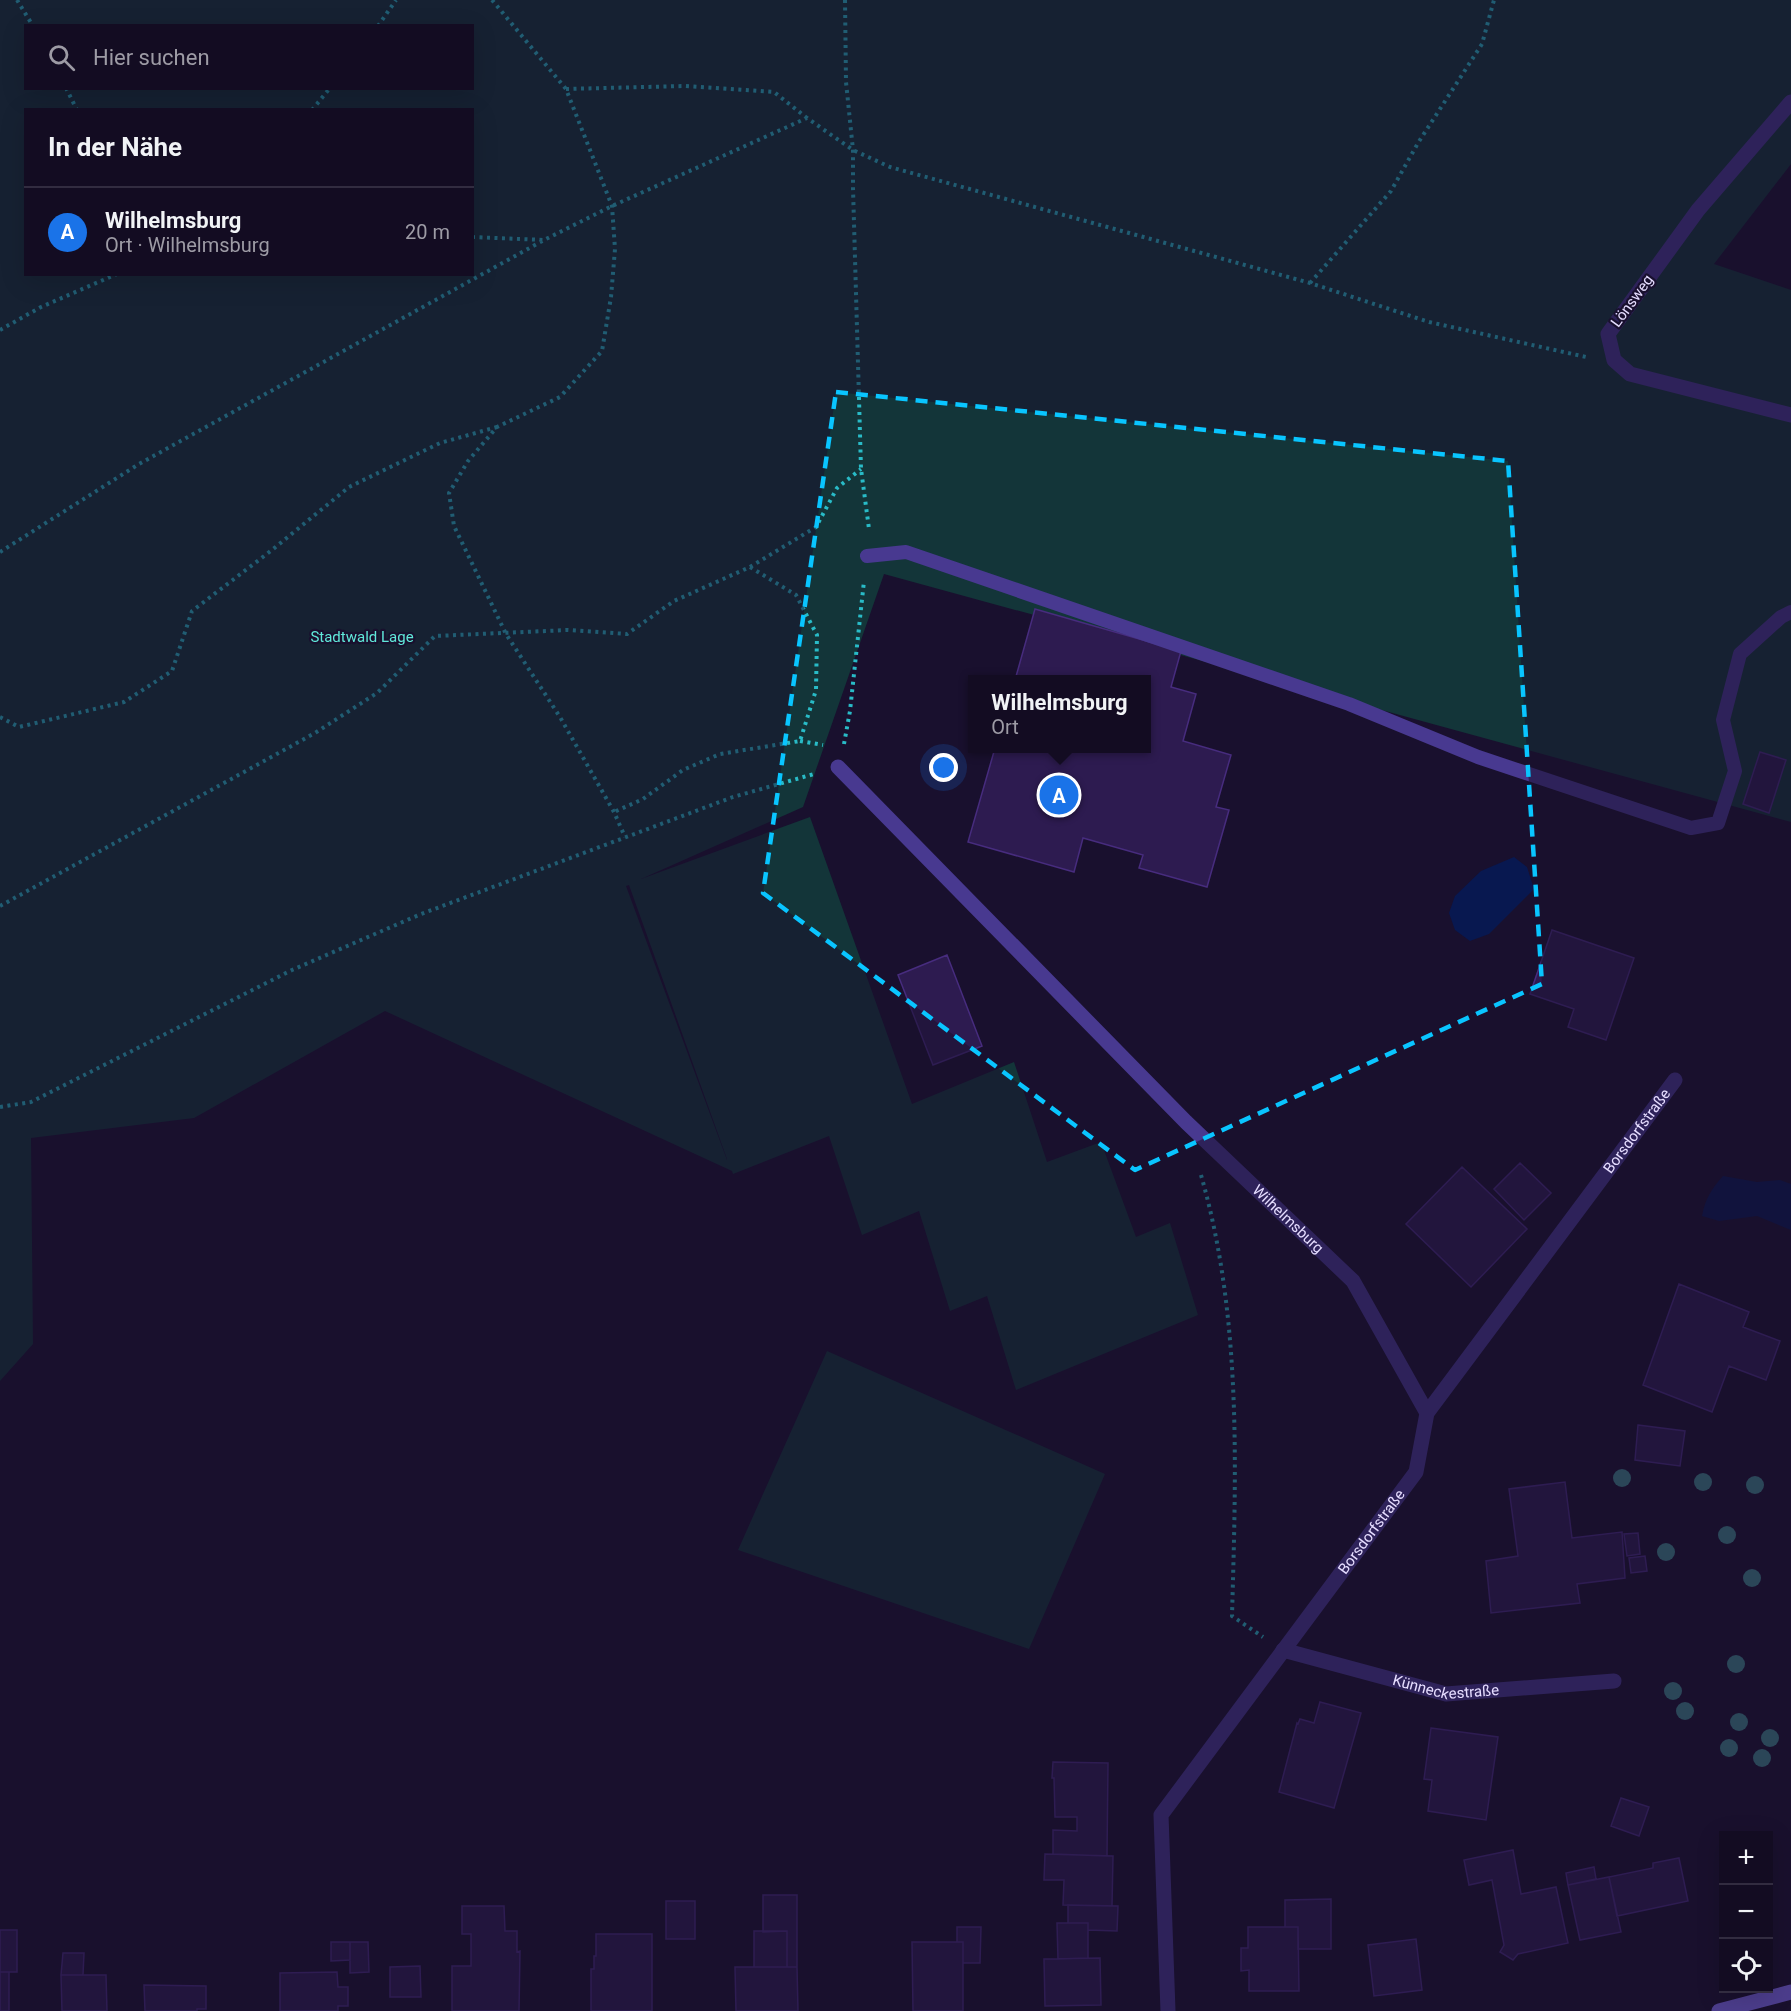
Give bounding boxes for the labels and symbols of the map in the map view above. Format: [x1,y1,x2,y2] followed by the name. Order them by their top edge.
[1607,271,1657,331] street label: Lönsweg
[310,628,414,646] park label: Stadtwald Lage
[929,753,958,782] your location
[1040,772,1078,818] pin: A
[1600,1085,1674,1177] street label: Borsdorfstraße
[1249,1181,1327,1257] street label: Wilhelmsburg
[1334,1486,1409,1578] street label: Borsdorfstraße
[1391,1671,1500,1704] street label: Künneckestraße

